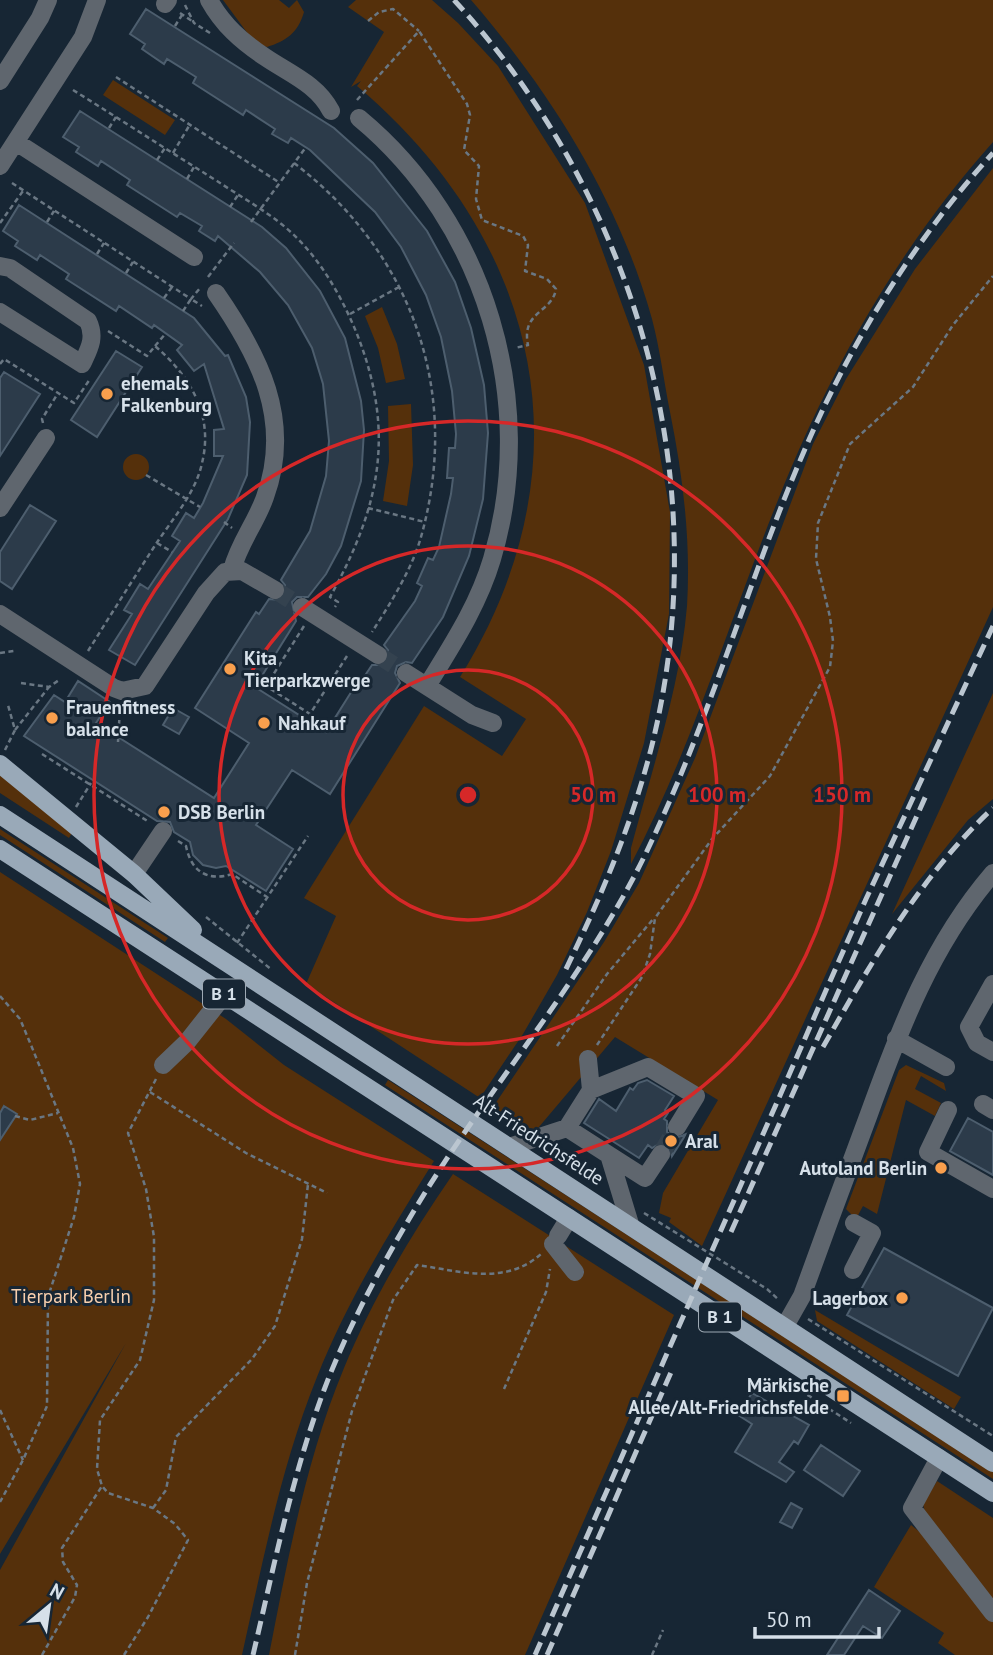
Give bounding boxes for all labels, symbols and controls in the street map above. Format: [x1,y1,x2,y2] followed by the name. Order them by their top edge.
[121,371,212,417] place label: ehemals Falkenburg
[99,386,115,402] marker: ehemals Falkenburg
[244,646,370,692] place label: Kita Tierparkzwerge
[222,661,238,677] marker: Kita Tierparkzwerge
[66,695,175,741] place label: Frauenfitness balance
[44,710,60,726] marker: Frauenfitness balance
[278,711,347,735] place label: Nahkauf
[256,715,272,731] marker: Nahkauf
[570,781,616,808] text: 50 m
[688,781,746,808] text: 100 m
[813,781,871,808] text: 150 m
[456,783,480,807] centre of rings
[178,800,265,824] place label: DSB Berlin
[156,804,172,820] marker: DSB Berlin
[203,979,245,1009] road number: B 1
[470,1088,608,1190] street label: Alt-Friedrichsfelde
[685,1129,719,1153] place label: Aral
[663,1133,679,1149] marker: Aral
[800,1156,927,1180] place label: Autoland Berlin
[933,1160,949,1176] marker: Autoland Berlin
[11,1284,131,1308] park label: Tierpark Berlin
[812,1286,888,1310] place label: Lagerbox
[894,1290,910,1306] marker: Lagerbox
[699,1302,741,1332] road number: B 1
[628,1373,829,1419] place label: Märkische Allee/Alt-Friedrichsfelde
[835,1388,851,1404] marker: Märkische Allee/Alt-Friedrichsfelde
[14,1571,84,1641] north arrow
[46,1578,69,1605] text: N
[755,1596,879,1640] scale bar
[766,1606,812,1633] text: 50 m

